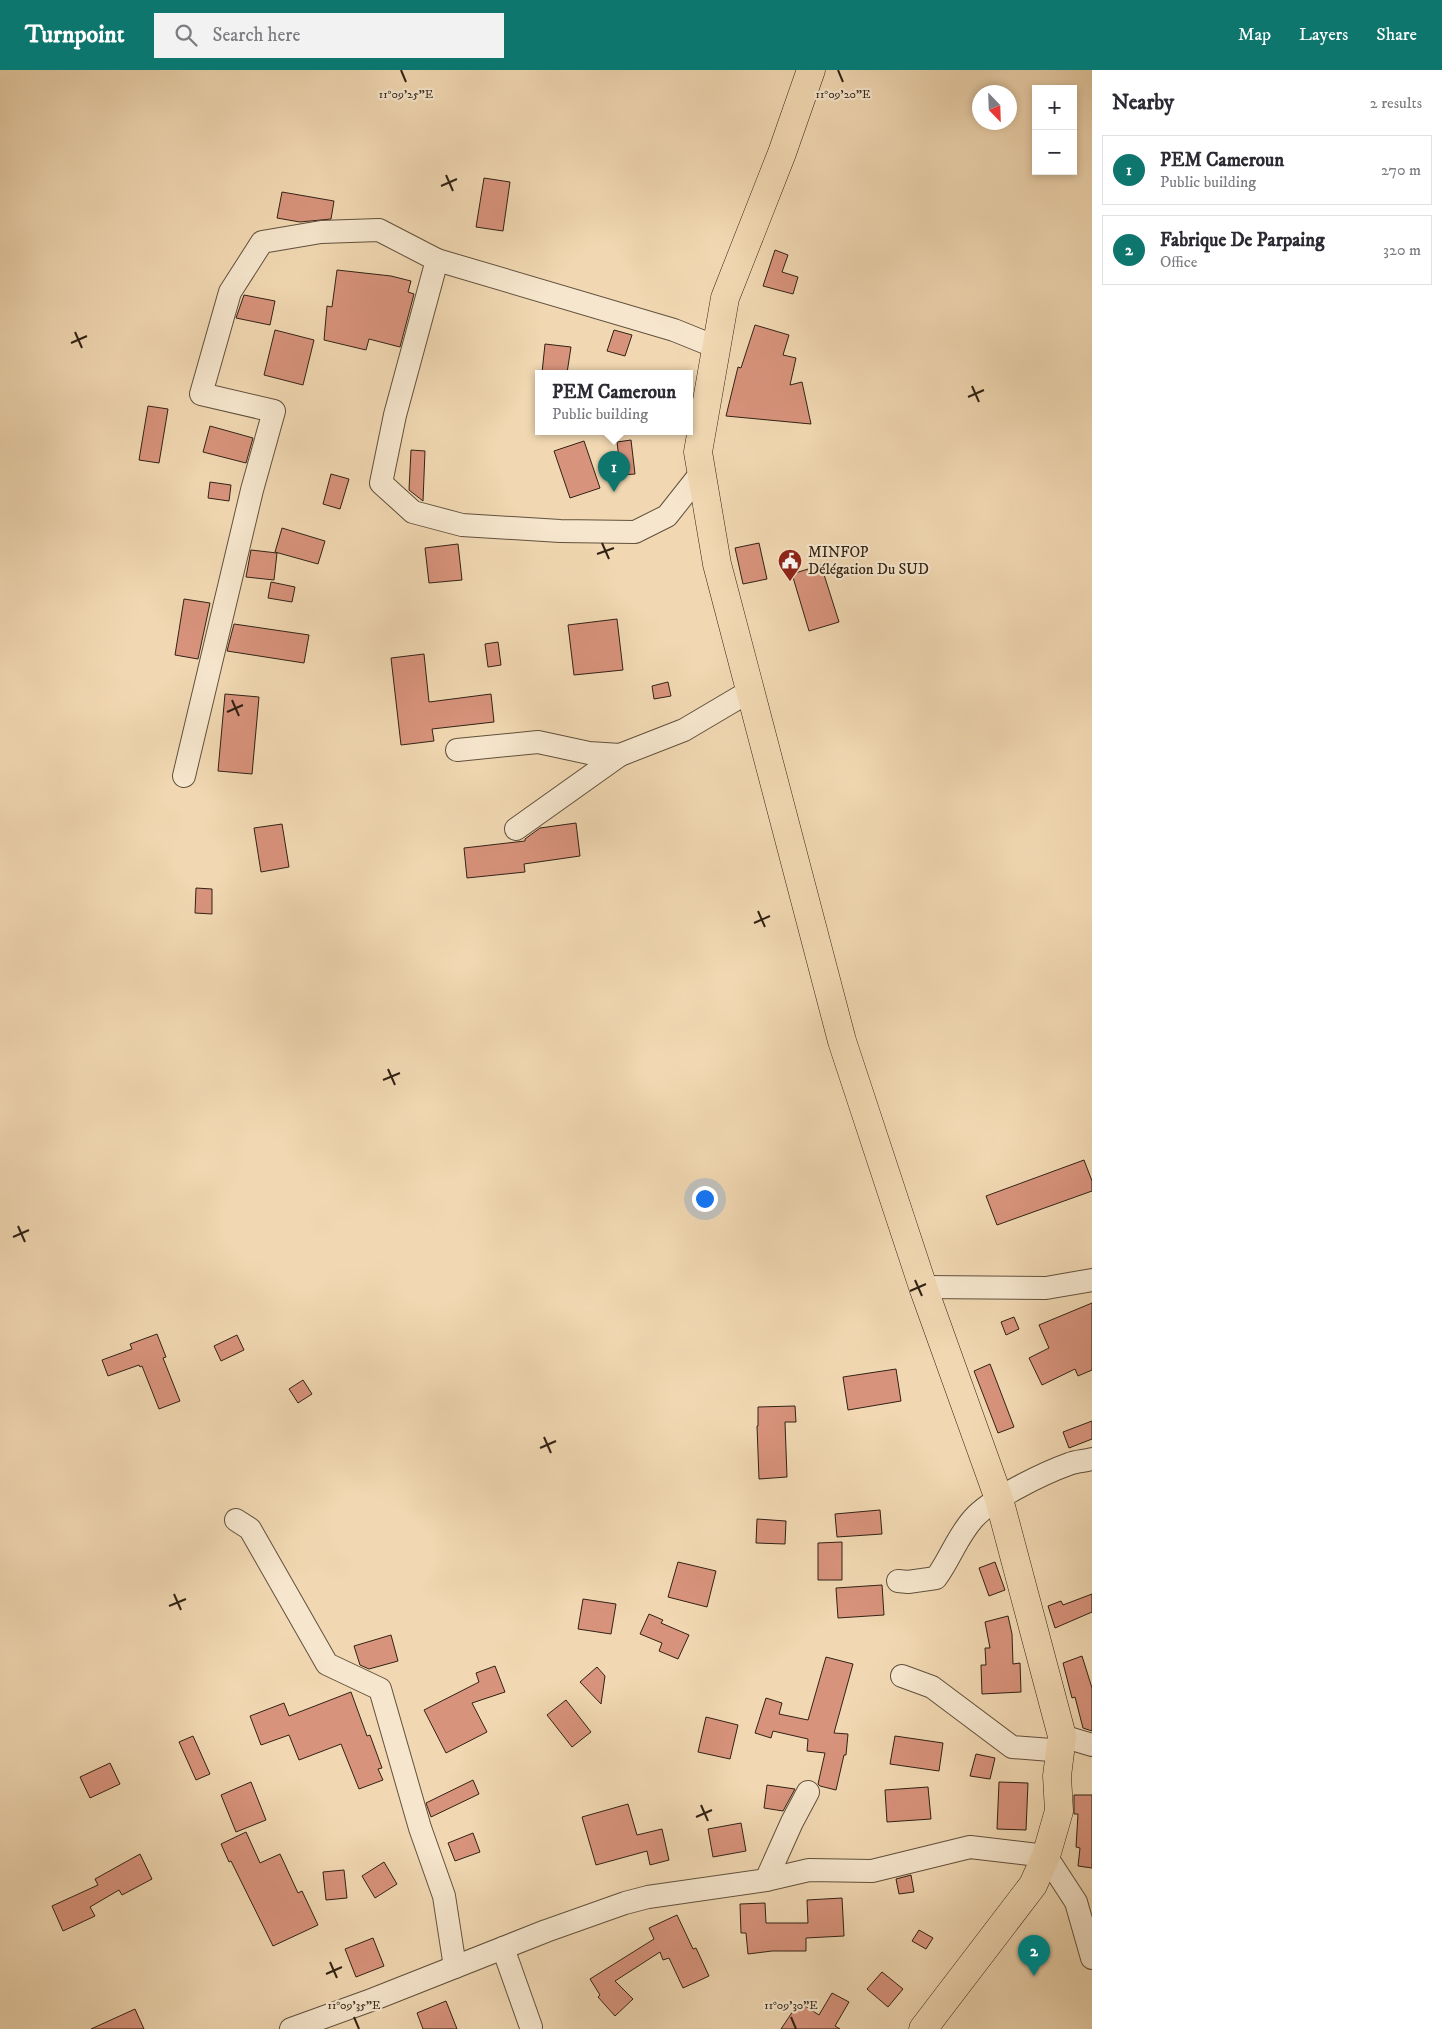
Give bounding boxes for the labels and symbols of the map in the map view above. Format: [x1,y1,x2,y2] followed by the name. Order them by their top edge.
[972,85,1017,130] north arrow
[379,87,434,102] text: 11°09'25"E
[816,87,871,102] text: 11°09'20"E
[598,451,630,492] pin: 1
[808,543,929,579] place label: MINFOP Délégation Du SUD
[777,548,803,582] public building icon: MINFOP Délégation Du SUD
[692,1186,718,1212] your location
[1018,1935,1050,1976] pin: 2
[327,1998,381,2013] text: 11°09'35"E
[764,1998,818,2013] text: 11°09'30"E

